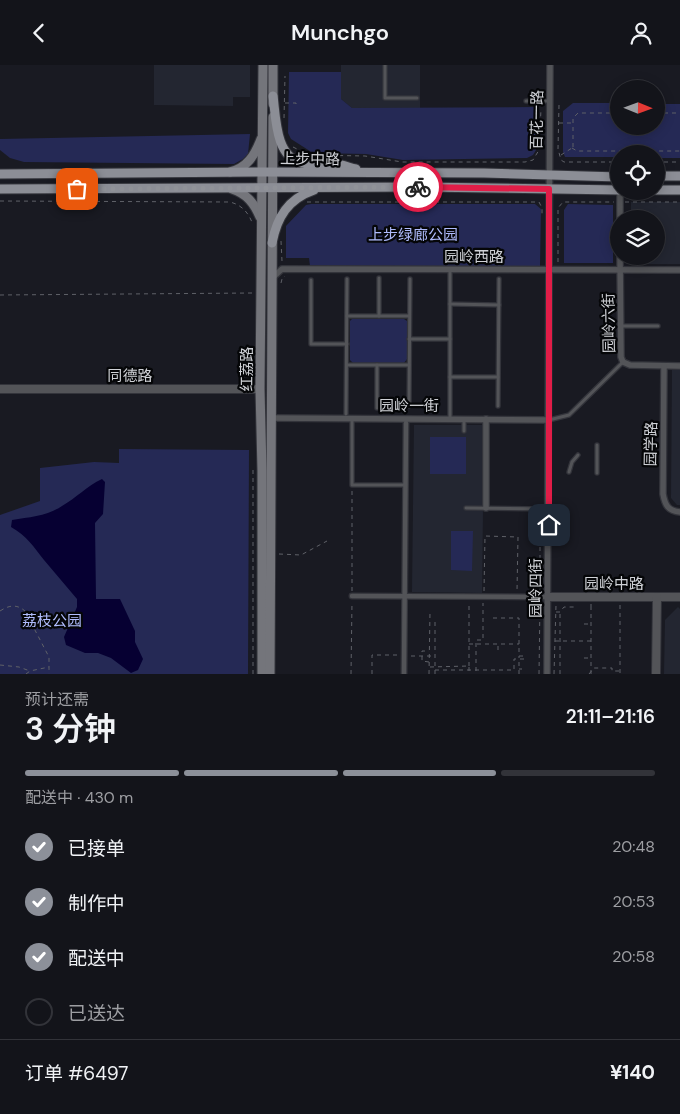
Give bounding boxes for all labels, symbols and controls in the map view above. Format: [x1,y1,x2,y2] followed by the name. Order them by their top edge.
[291,18,389,47] text: Munchgo
[25,19,53,47] icon: back
[627,19,655,47] icon: person
[610,80,665,135] north arrow
[610,80,665,265] map controls
[526,90,548,150] street label: 百花一路
[610,145,665,200] button: locate
[280,148,340,170] street label: 上步中路
[393,162,443,212] courier
[56,168,98,210] pin
[404,173,432,201] icon: bike
[63,175,91,203] icon: bag
[610,210,665,265] button: layers
[368,225,458,245] park label: 上步绿廊公园
[444,247,504,267] street label: 园岭西路
[598,293,620,353] street label: 园岭六街
[237,346,257,392] street label: 红荔路
[107,366,153,386] street label: 同德路
[379,396,439,416] street label: 园岭一街
[641,421,661,467] street label: 园学路
[528,504,570,546] pin
[535,511,563,539] icon: home
[526,558,546,618] street label: 园岭四街
[584,574,644,594] street label: 园岭中路
[22,611,82,631] park label: 荔枝公园
[25,689,89,710] text: 预计还需
[566,704,655,729] text: 21:11–21:16
[25,708,116,750] text: 3 分钟
[25,787,133,808] text: 配送中 · 430 m
[25,833,53,861] icon: check
[68,836,125,861] text: 已接单
[612,836,655,857] text: 20:48
[25,888,53,916] icon: check
[68,891,125,916] text: 制作中
[613,891,655,912] text: 20:53
[25,943,53,971] icon: check
[68,946,125,971] text: 配送中
[612,946,655,967] text: 20:58
[68,1001,125,1026] text: 已送达
[610,1060,655,1085] text: ¥140
[25,1061,128,1086] text: 订单 #6497

